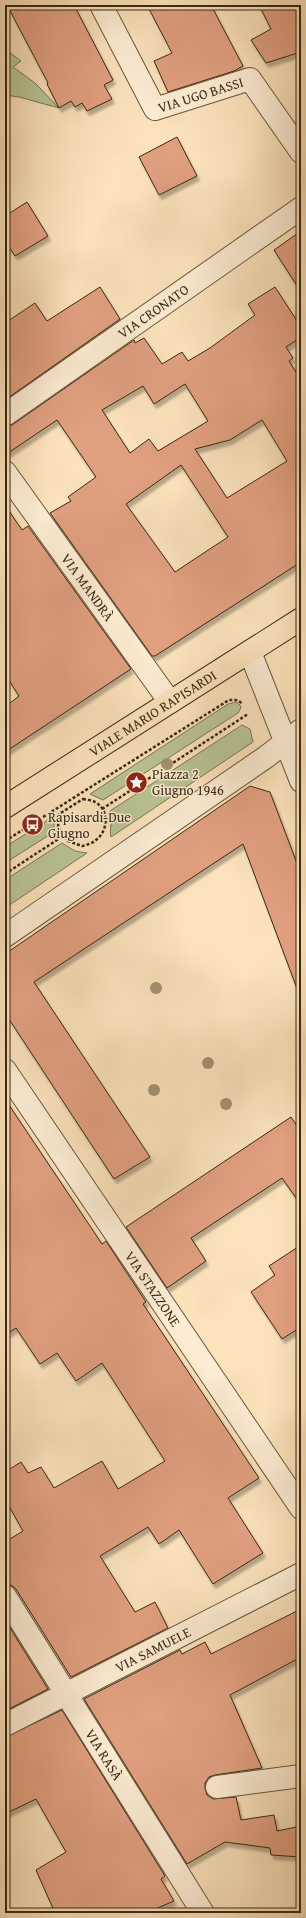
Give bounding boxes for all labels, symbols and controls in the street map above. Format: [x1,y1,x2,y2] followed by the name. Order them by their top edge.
[155,72,246,117] street label: VIA UGO BASSI
[114,279,193,343] street label: VIA CRONATO
[57,549,119,626] street label: VIA MANDRÀ
[85,665,220,761] street label: VIALE MARIO RAPISARDI
[152,764,224,800] place label: Piazza 2 Giugno 1946
[124,769,150,795] place icon: Piazza 2 Giugno 1946
[48,807,131,843] place label: Rapisardi-Due Giugno
[20,812,46,838] bus stop icon: Rapisardi-Due Giugno
[120,1247,185,1330] street label: VIA STAZZONE
[112,1622,194,1677] street label: VIA SAMUELE
[80,1725,128,1784] street label: VIA RASÀ

